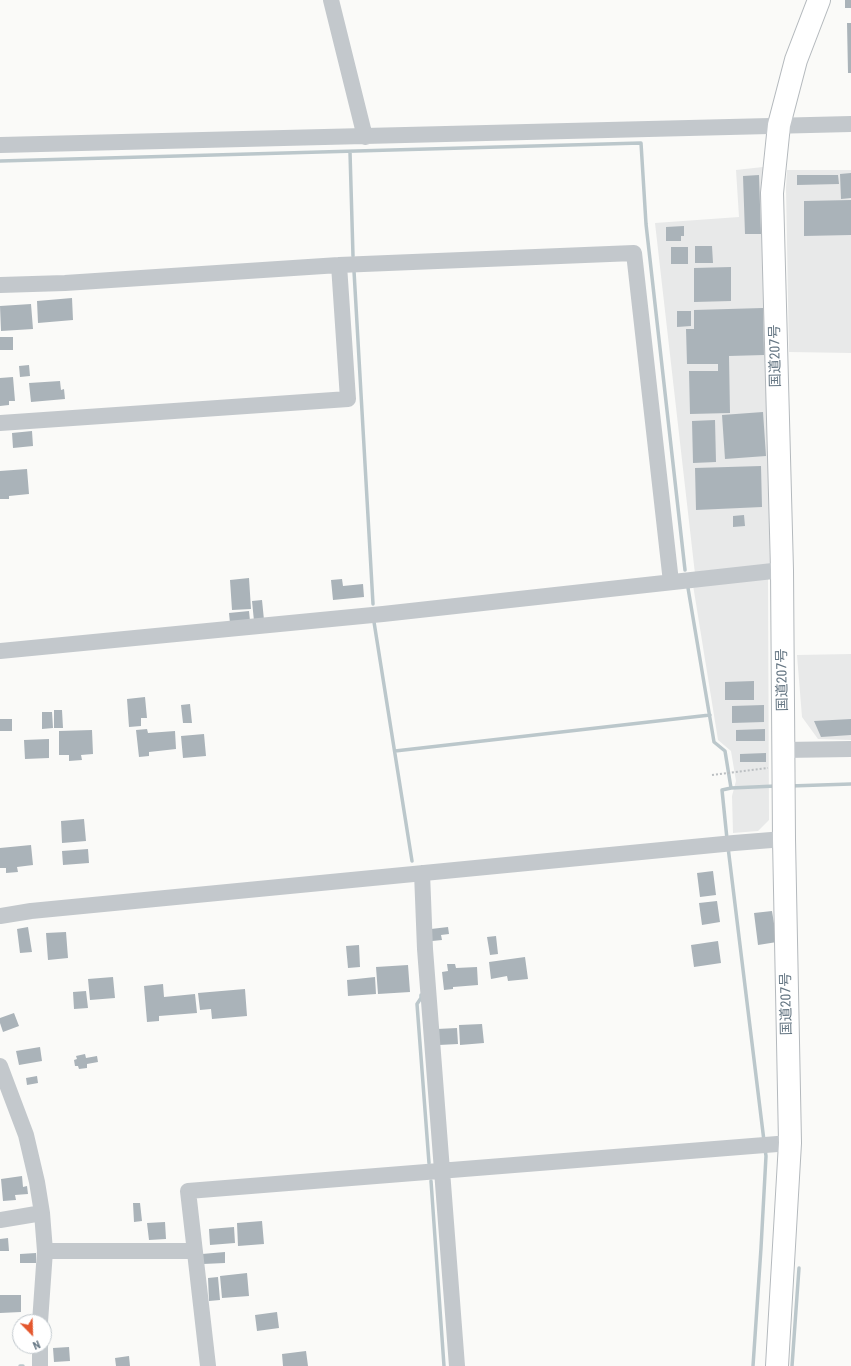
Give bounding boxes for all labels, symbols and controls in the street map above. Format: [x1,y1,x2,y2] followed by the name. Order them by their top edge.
[767,324,785,388] street label: 国道207号
[774,648,792,712] street label: 国道207号
[778,972,796,1036] street label: 国道207号
[12,1314,52,1354] north arrow
[31,1337,42,1352] text: N

